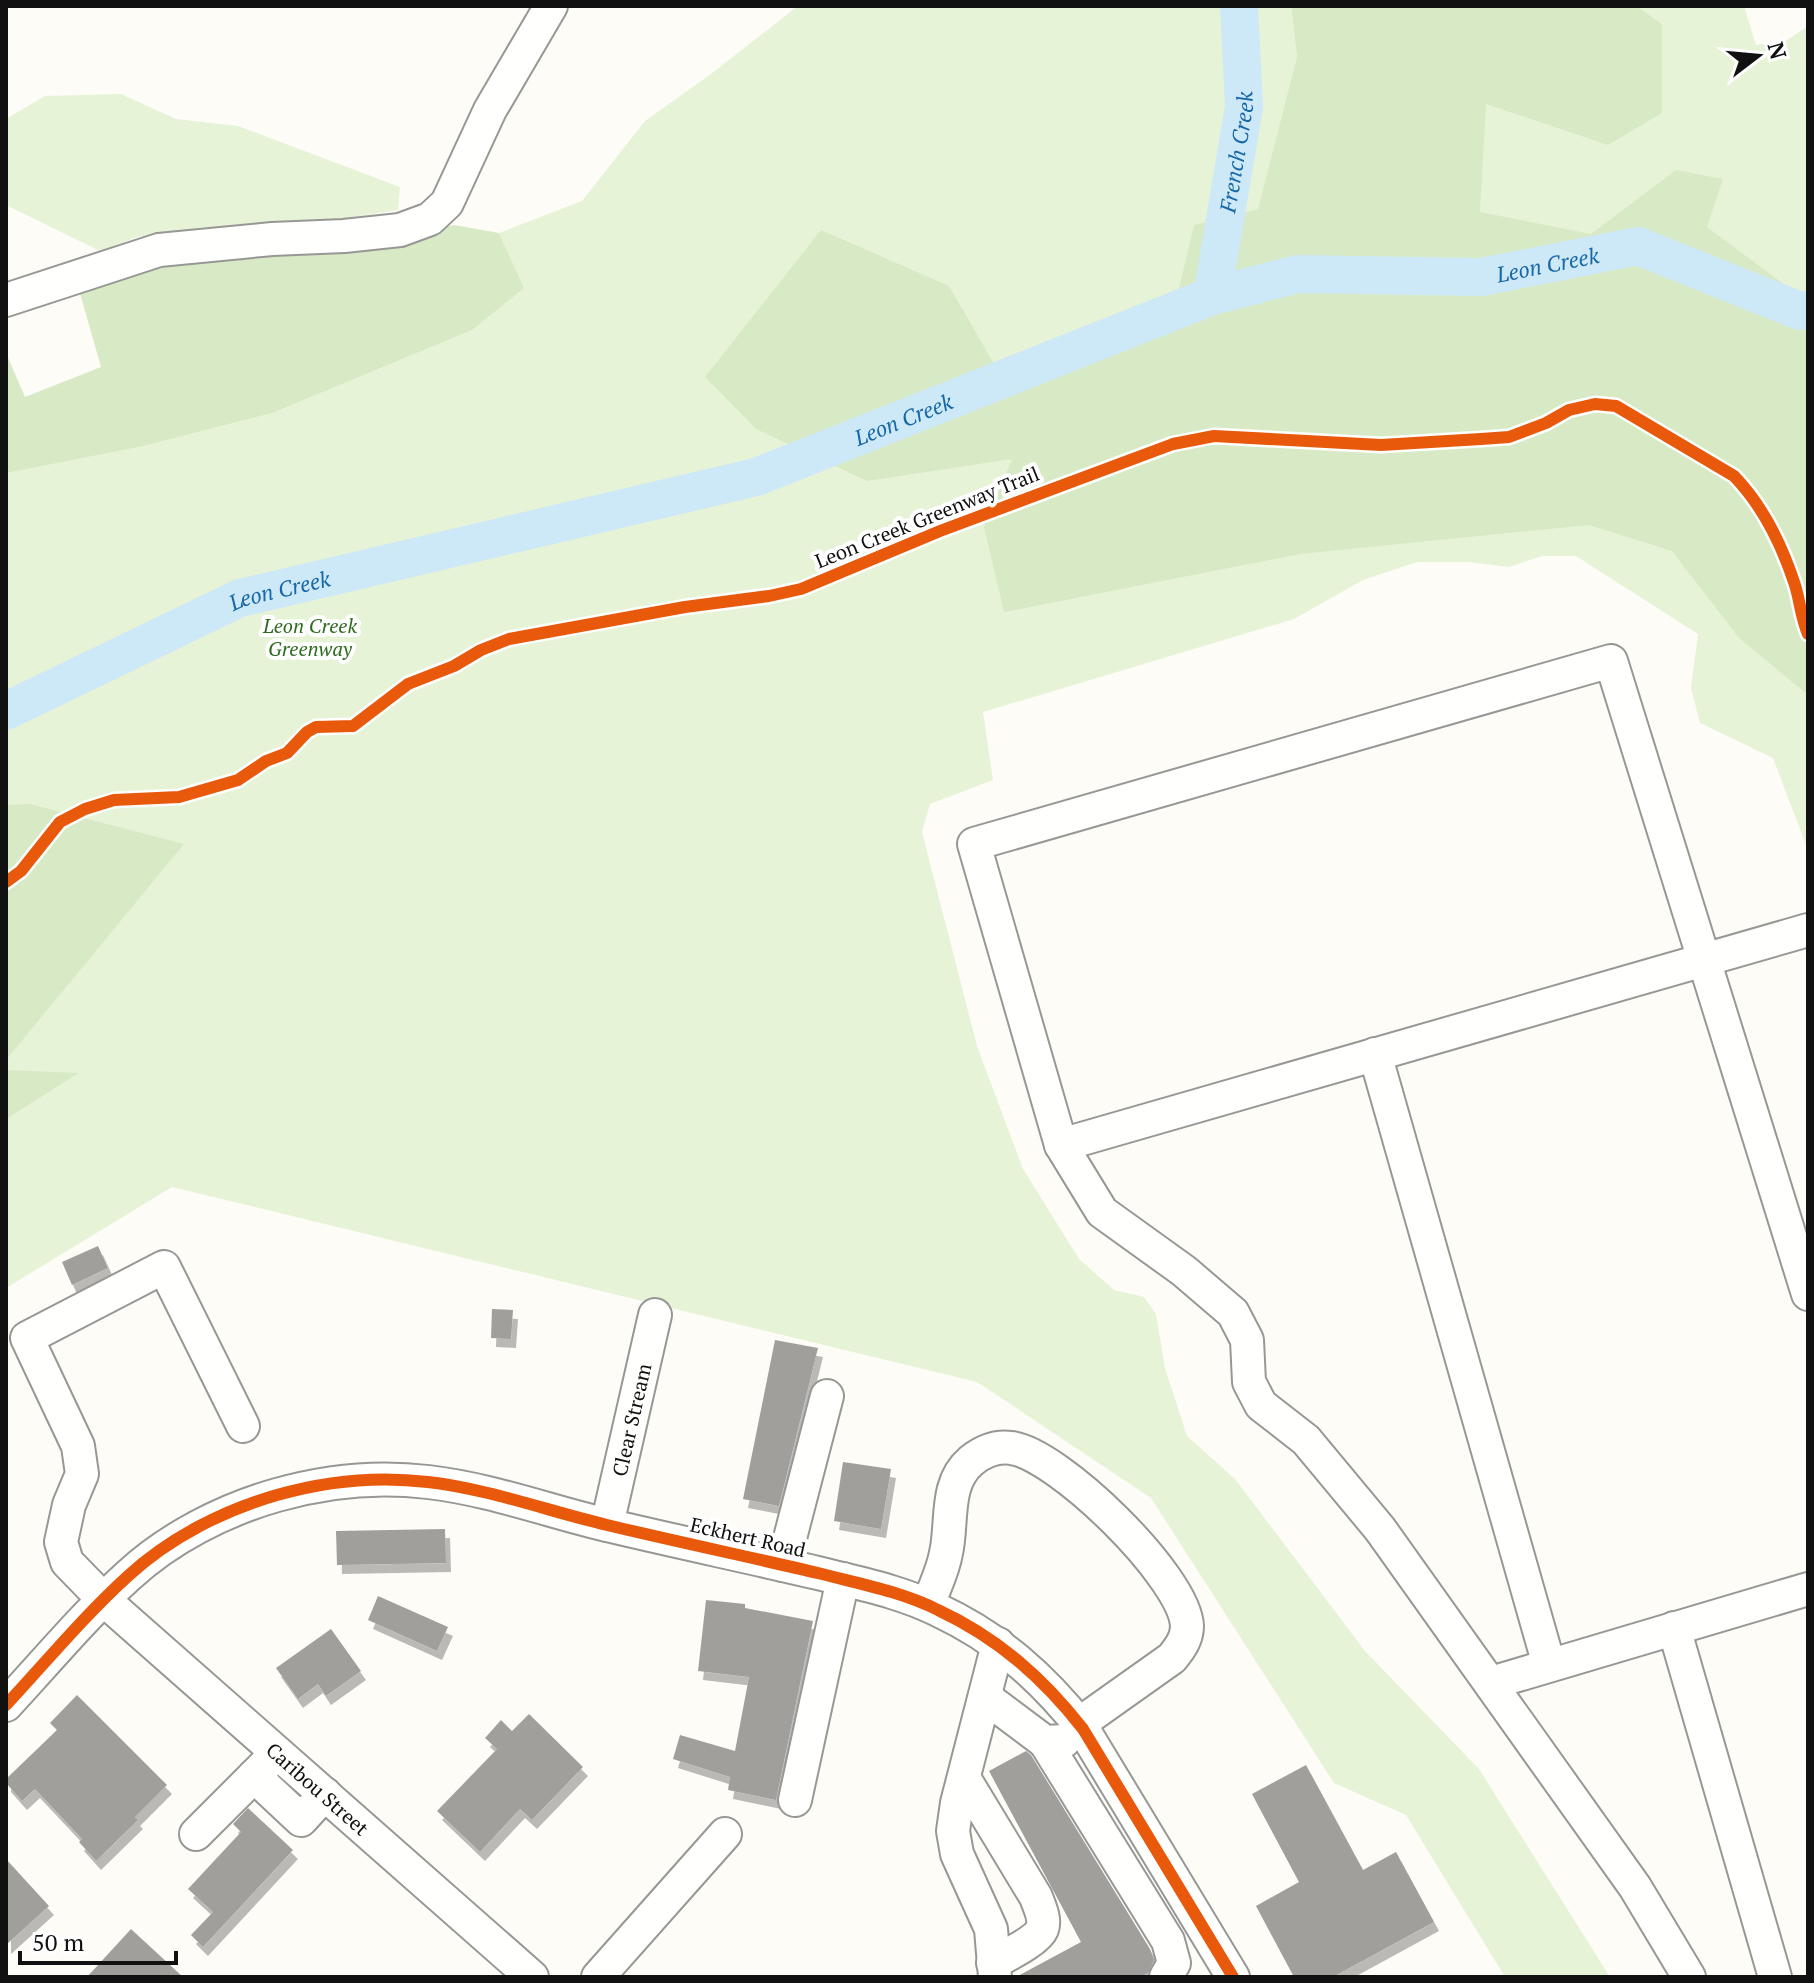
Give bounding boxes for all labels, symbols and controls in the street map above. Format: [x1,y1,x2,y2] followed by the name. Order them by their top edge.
[1718,16,1798,96] north arrow
[1761,38,1794,63] text: N
[1212,90,1259,216] water label: French Creek
[1493,240,1601,288] water label: Leon Creek
[849,386,957,452] water label: Leon Creek
[811,460,1043,574] street label: Leon Creek Greenway Trail
[222,563,333,617] water label: Leon Creek
[262,612,357,662] park label: Leon Creek Greenway
[605,1361,657,1479] street label: Clear Stream
[688,1511,808,1563] street label: Eckhert Road
[261,1736,375,1841] street label: Caribou Street
[20,1915,176,1965] scale bar
[32,1926,84,1958] text: 50 m

